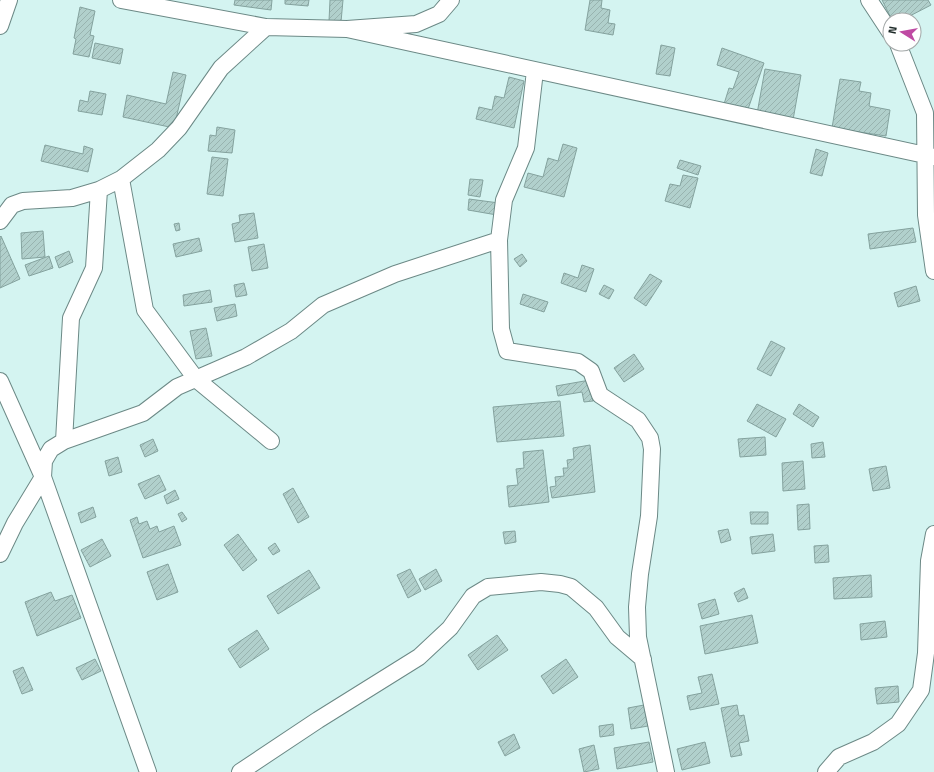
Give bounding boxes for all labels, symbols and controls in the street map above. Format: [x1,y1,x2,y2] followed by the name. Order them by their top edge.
[882,12,922,52] north arrow
[884,25,901,35] text: N

